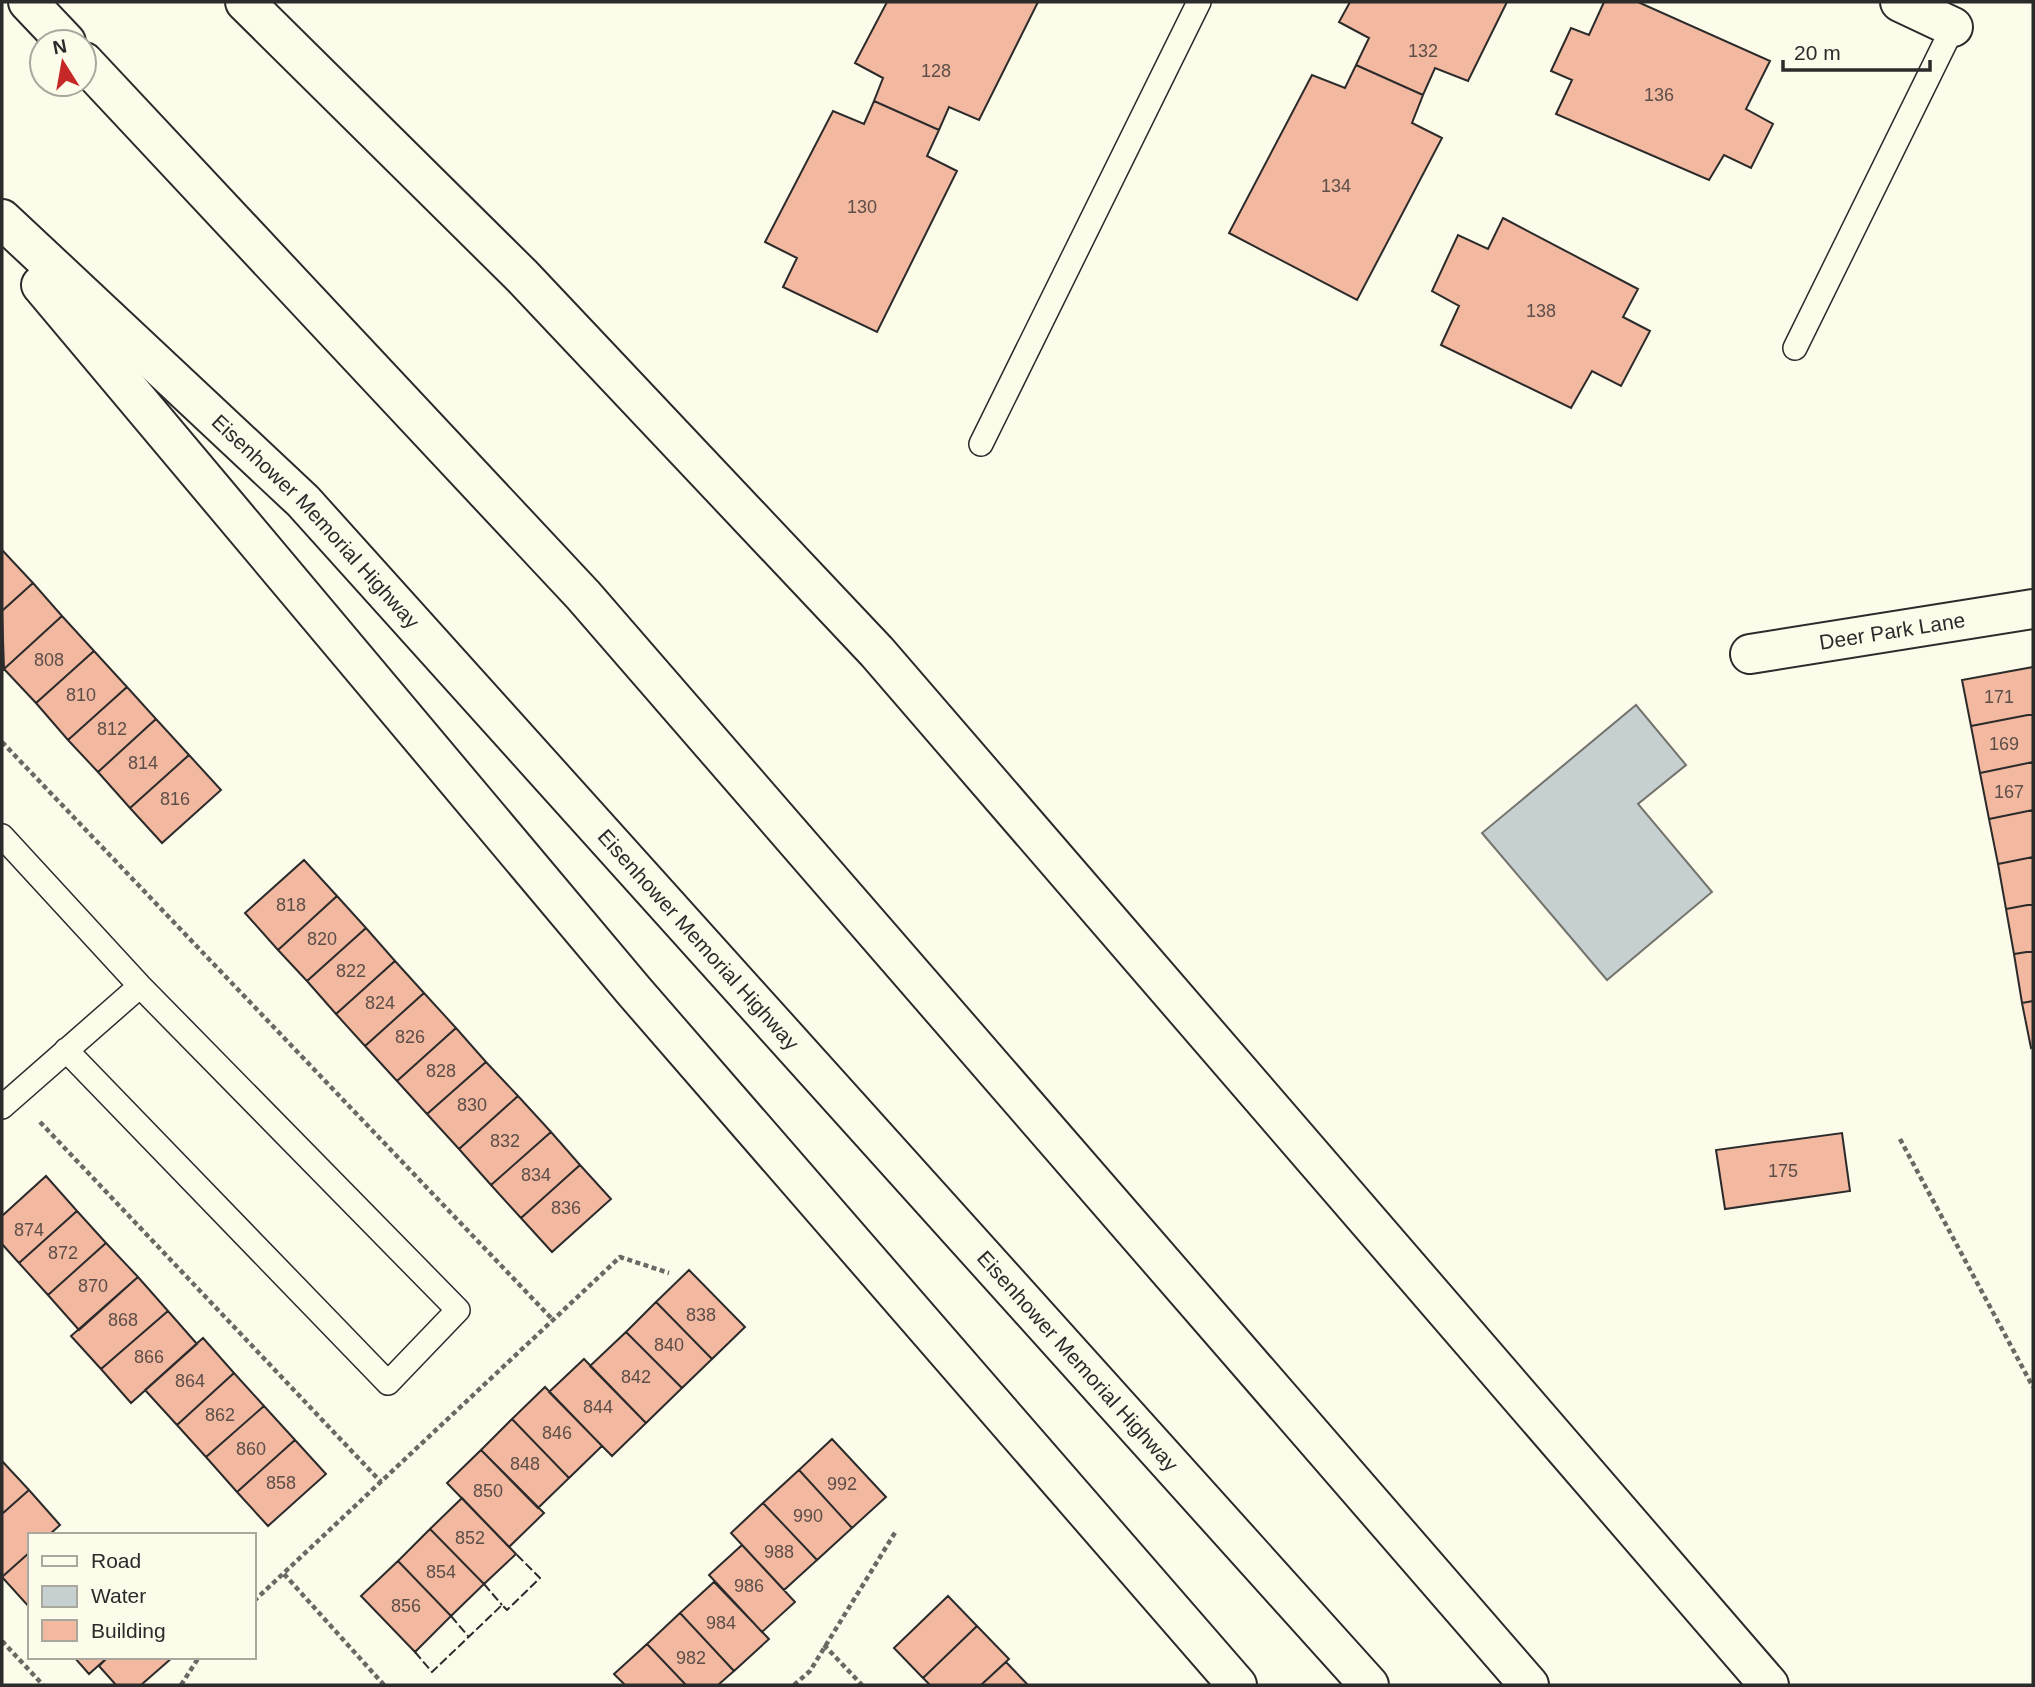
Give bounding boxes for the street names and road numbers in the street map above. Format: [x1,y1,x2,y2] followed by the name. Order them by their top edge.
[207,410,425,633] street label: Eisenhower Memorial Highway
[1818,608,1967,654] street label: Deer Park Lane
[593,825,804,1055] street label: Eisenhower Memorial Highway
[973,1246,1183,1476] street label: Eisenhower Memorial Highway

